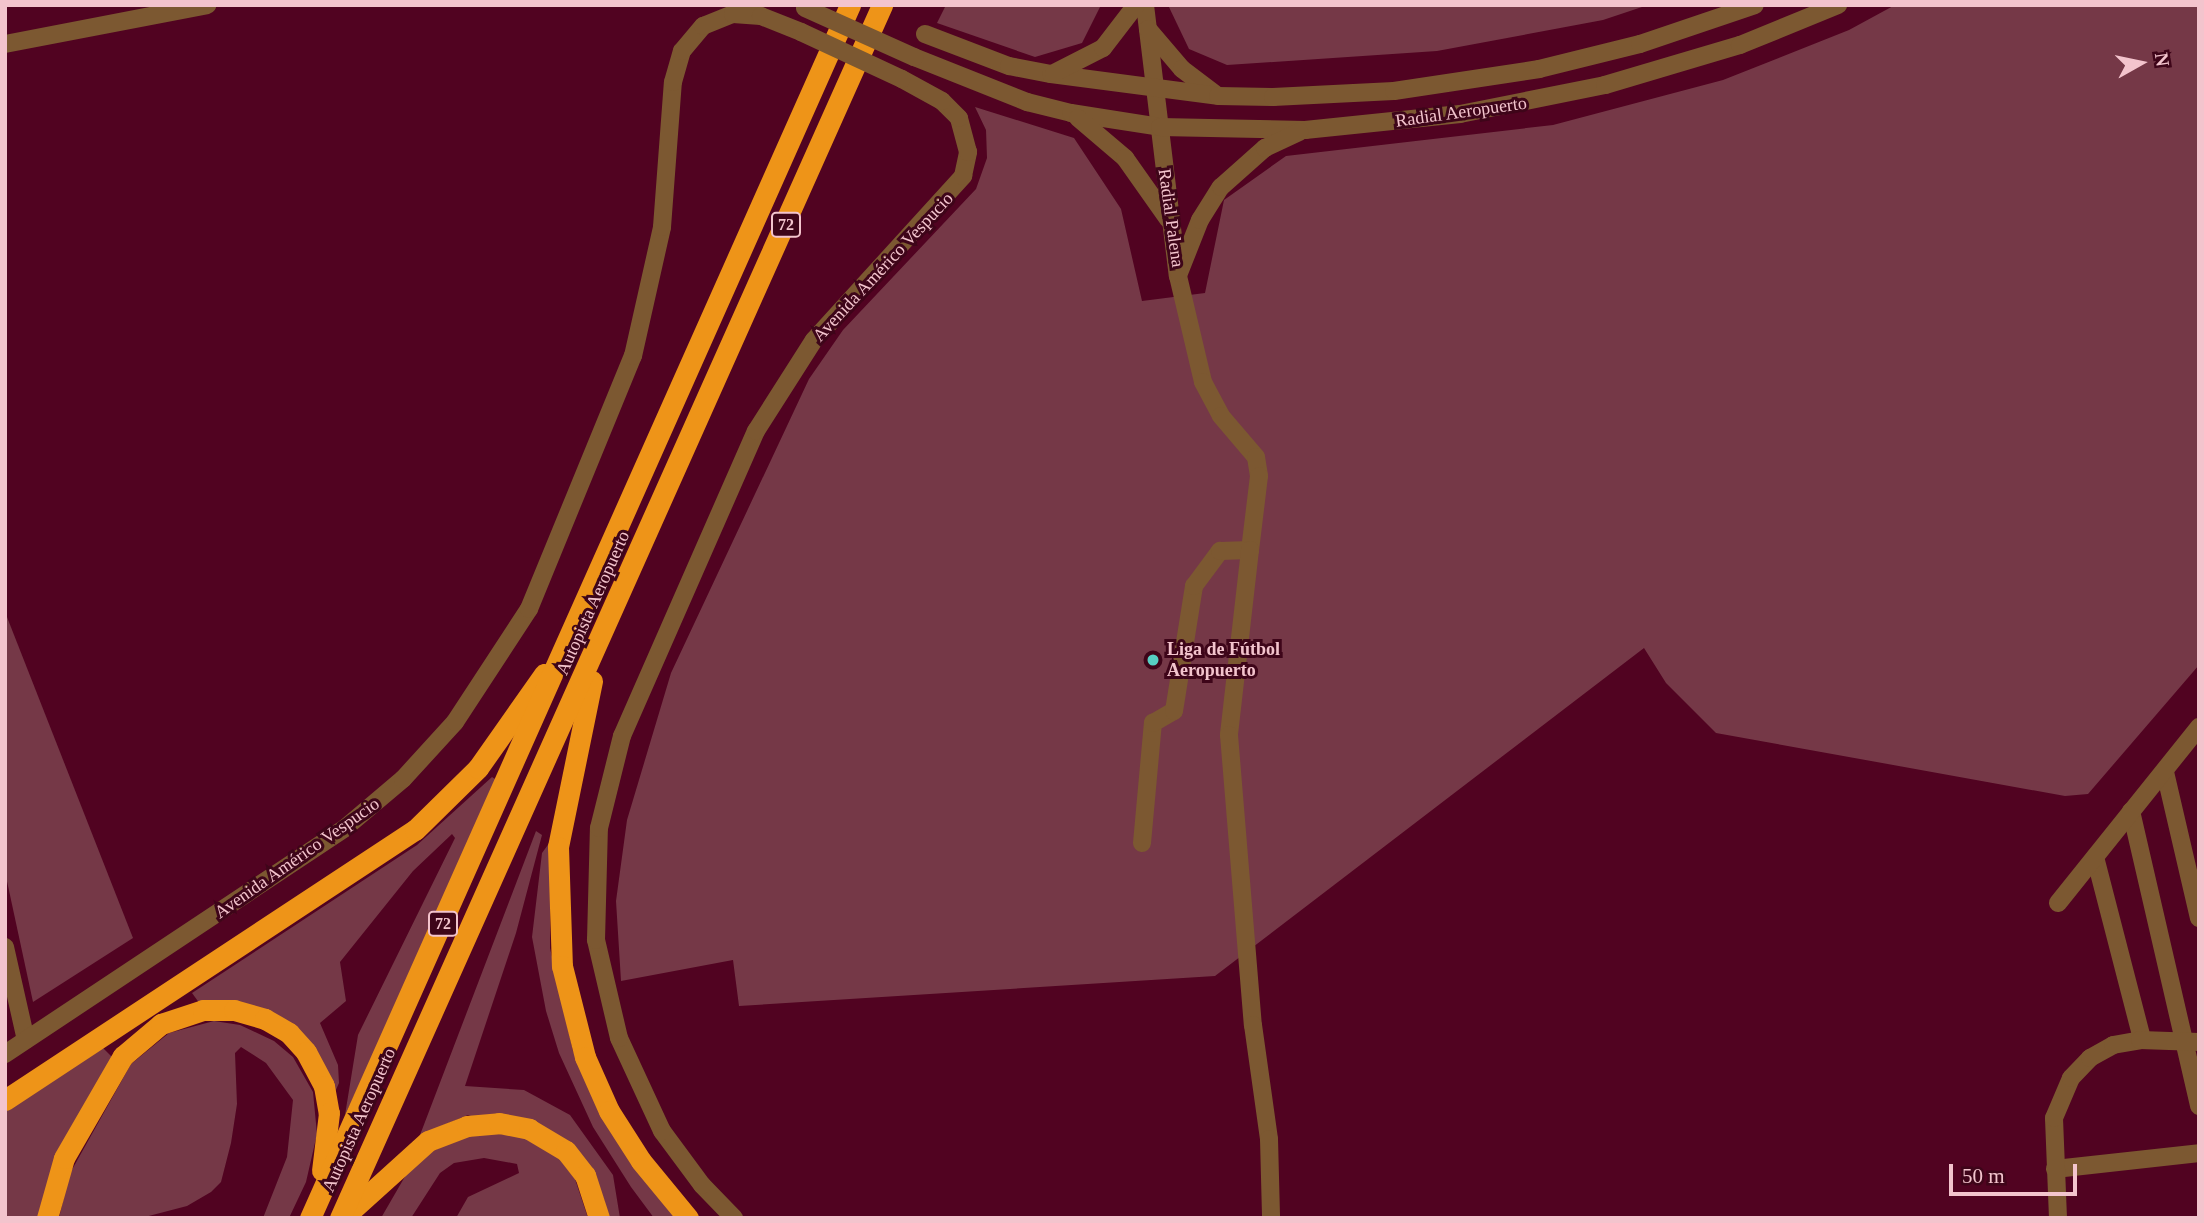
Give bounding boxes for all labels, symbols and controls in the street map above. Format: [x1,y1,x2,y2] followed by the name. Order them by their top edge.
[2106,28,2176,98] north arrow
[2151,51,2174,68] text: N
[1393,92,1529,132] street label: Radial Aeropuerto
[1153,167,1189,269] street label: Radial Palena
[808,187,958,347] street label: Avenida Américo Vespucio
[770,213,802,238] road number: 72
[551,527,635,679] street label: Autopista Aeropuerto
[1167,639,1280,682] place label: Liga de Fútbol Aeropuerto
[1145,652,1161,668] marker: Liga de Fútbol Aeropuerto
[210,792,384,924] street label: Avenida Américo Vespucio
[427,912,459,936] road number: 72
[317,1044,401,1196] street label: Autopista Aeropuerto
[1952,1150,2080,1194] scale bar
[1962,1164,2005,1188] text: 50 m

